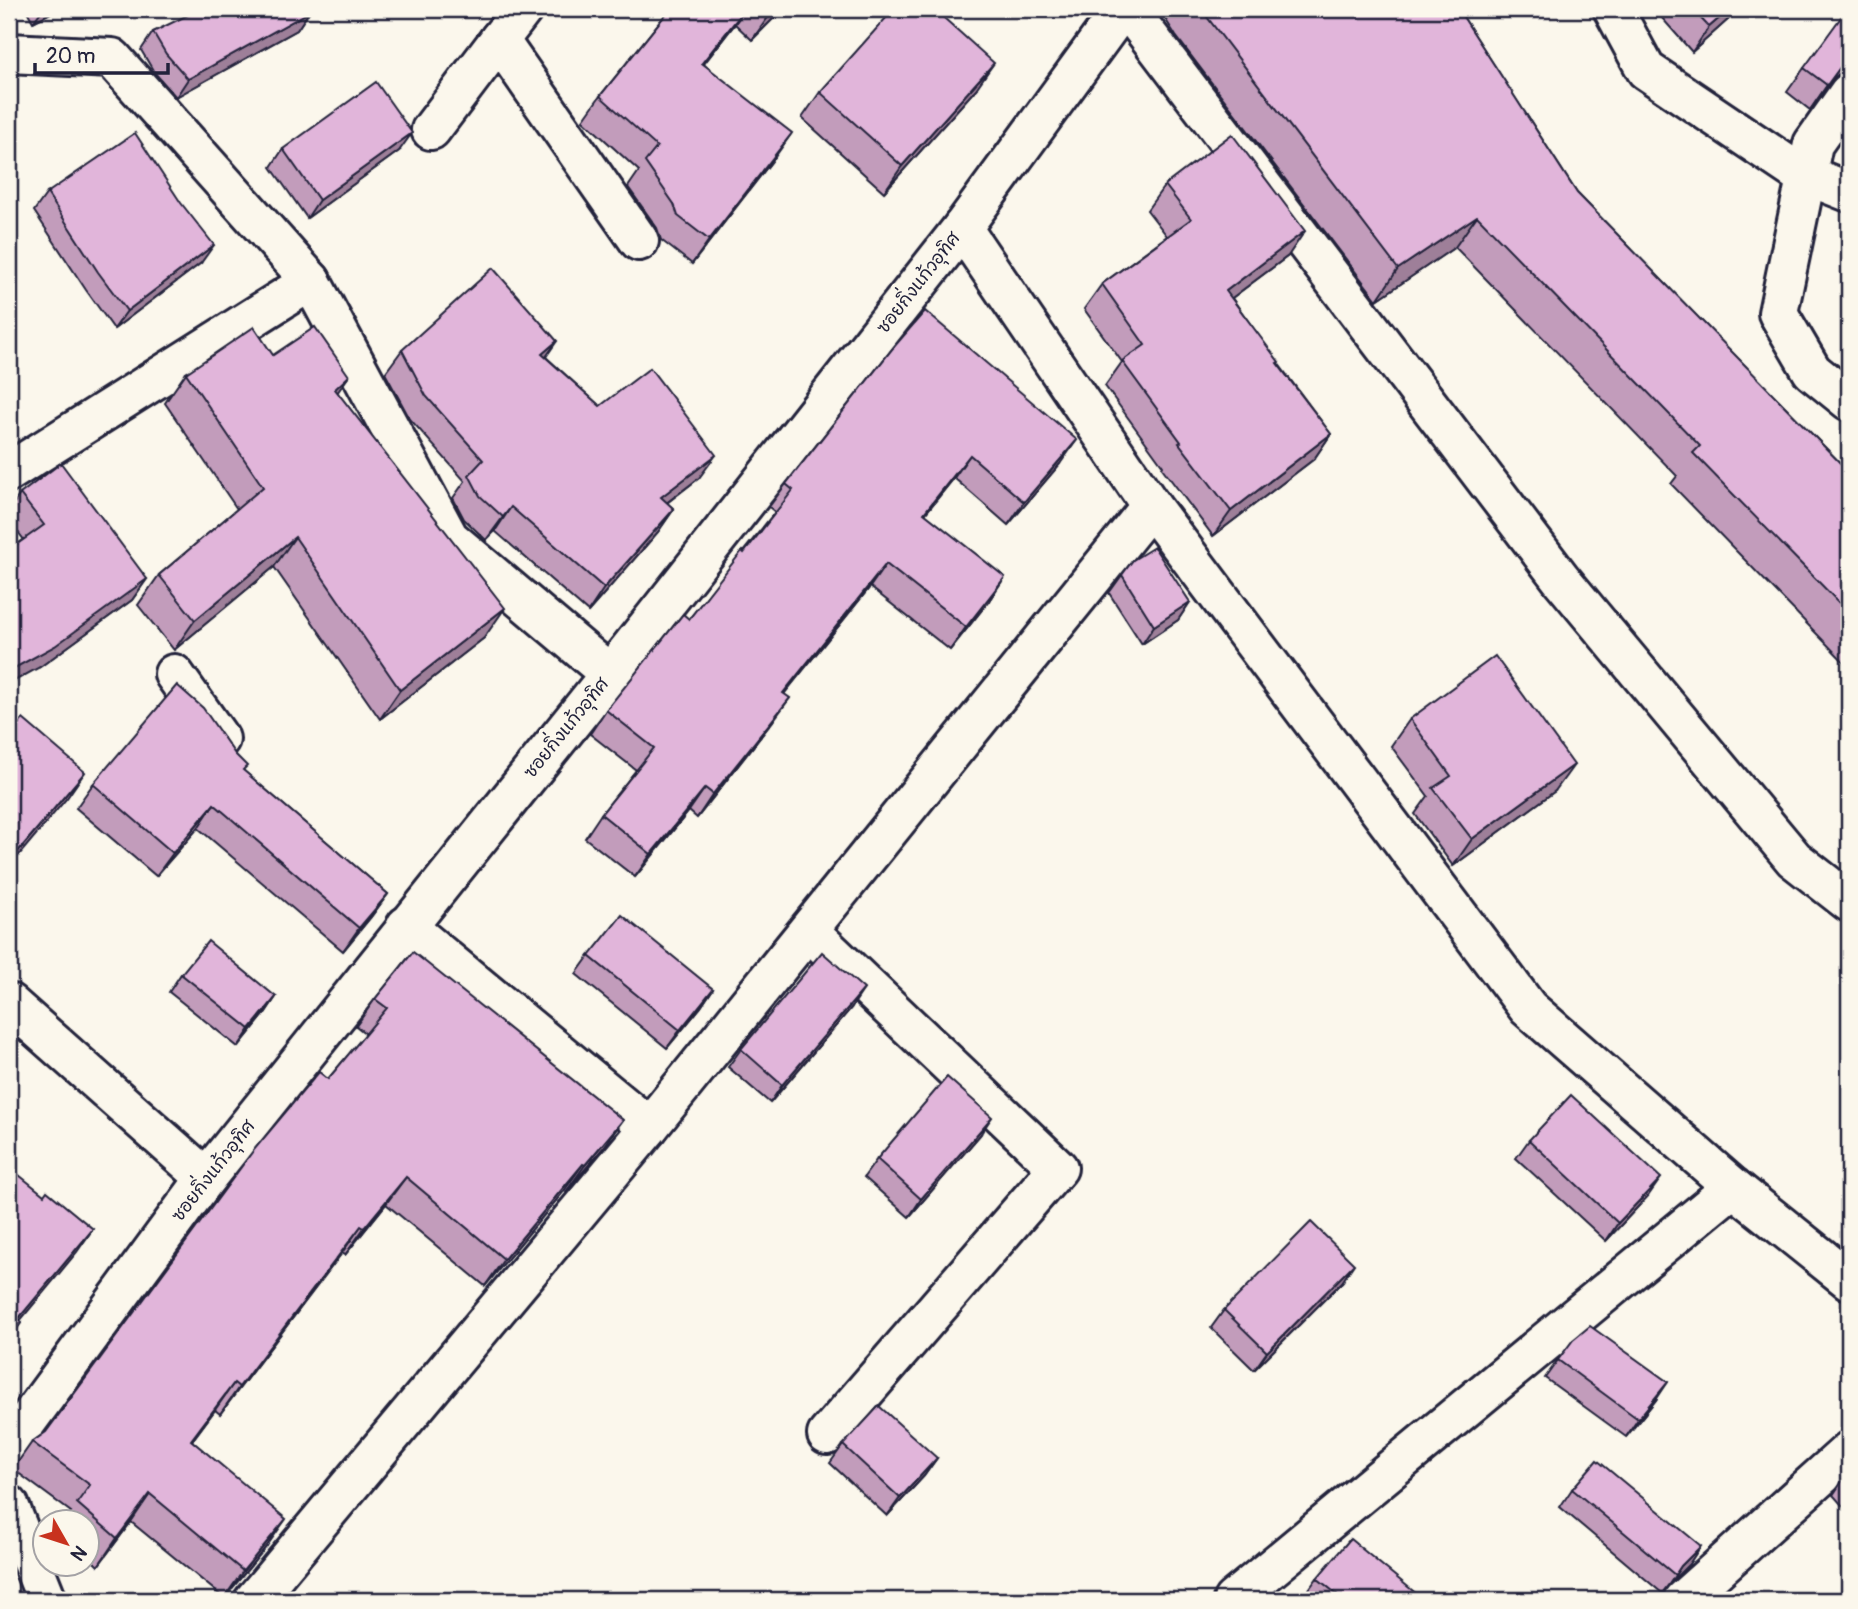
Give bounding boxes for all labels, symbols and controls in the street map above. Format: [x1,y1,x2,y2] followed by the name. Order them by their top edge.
[35,32,168,76] scale bar
[46,43,95,70] text: 20 m
[867,223,968,340] street label: ซอยกิ่งแก้วอุทิศ
[514,669,616,784] street label: ซอยกิ่งแก้วอุทิศ
[162,1111,263,1228] street label: ซอยกิ่งแก้วอุทิศ
[32,1508,102,1578] north arrow
[65,1541,92,1566] text: N

